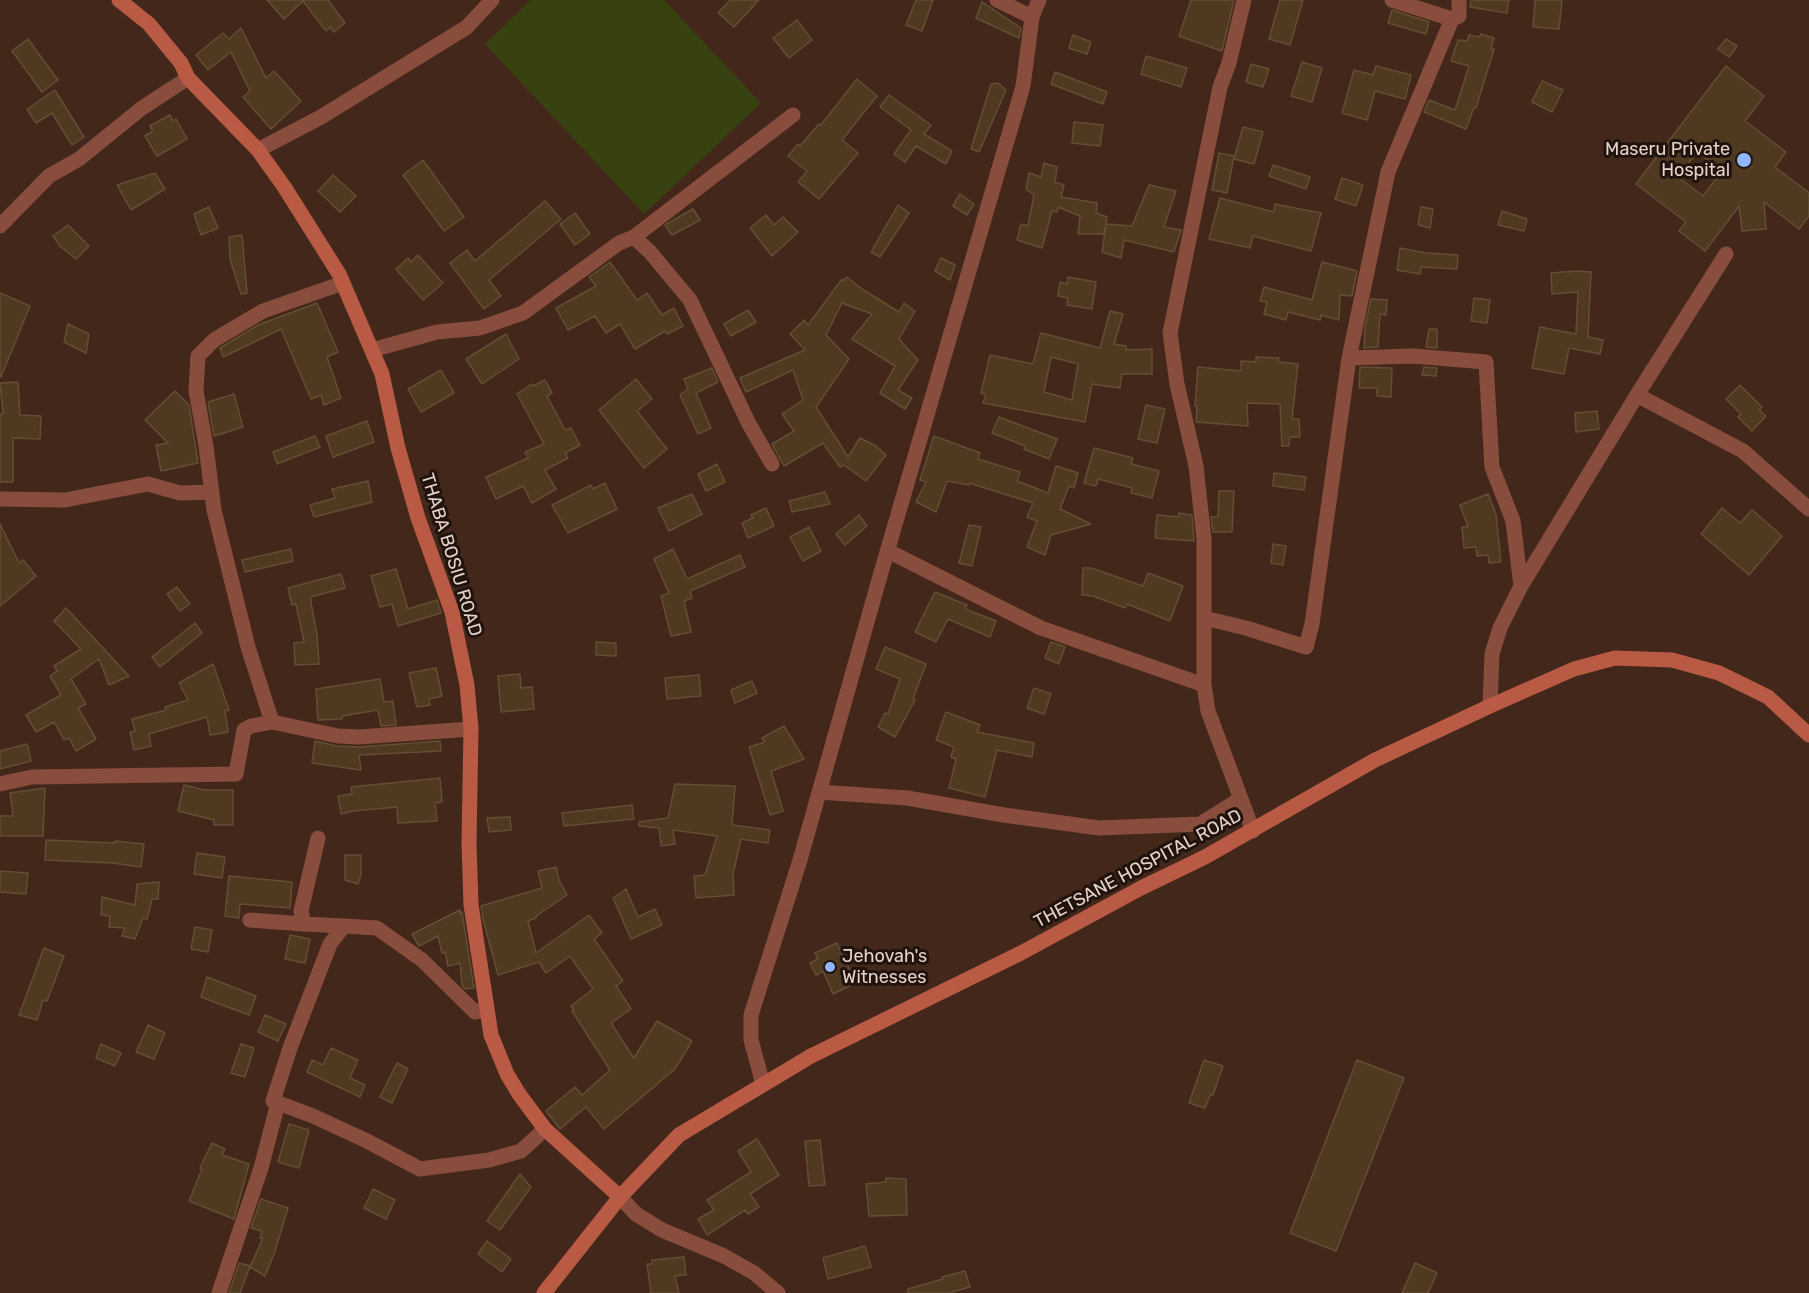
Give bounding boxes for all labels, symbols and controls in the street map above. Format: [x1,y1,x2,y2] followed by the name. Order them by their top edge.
[1605,139,1730,182] place label: Maseru Private Hospital
[1735,151,1753,169] marker: Maseru Private Hospital
[416,471,486,639] street label: THABA BOSIU ROAD
[1031,805,1245,933] street label: THETSANE HOSPITAL ROAD
[842,946,927,988] place label: Jehovah's Witnesses
[823,960,837,974] marker: Jehovah's Witnesses

